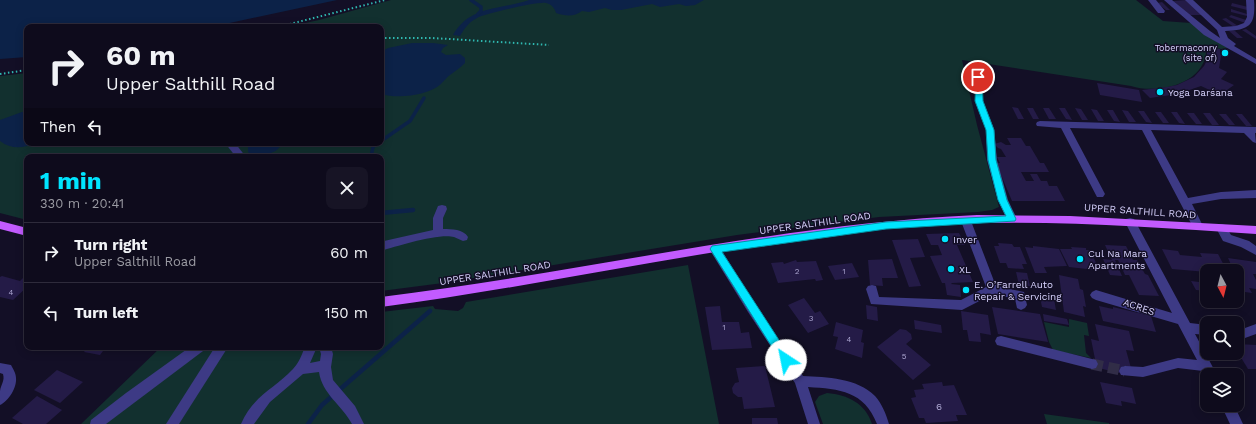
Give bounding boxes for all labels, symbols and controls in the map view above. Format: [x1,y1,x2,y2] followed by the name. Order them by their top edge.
[106,39,176,72] text: 60 m
[40,40,92,92] icon: right
[1155,43,1217,63] place label: Tobermaconry (site of)
[1220,48,1230,58] marker: Tobermaconry (site of)
[961,60,995,94] pin
[967,66,989,88] icon: arrive
[106,73,275,94] text: Upper Salthill Road
[1155,87,1165,97] marker: Yoga Darśana
[1168,87,1233,98] place label: Yoga Darśana
[84,116,106,138] icon: left
[40,118,76,136] text: Then
[40,167,102,195] text: 1 min
[326,167,368,209] button: close
[40,196,124,211] text: 330 m · 20:41
[1084,202,1196,220] street label: UPPER SALTHILL ROAD
[759,210,871,236] street label: UPPER SALTHILL ROAD
[940,234,950,244] marker: Inver
[953,234,977,245] place label: Inver
[74,236,147,254] text: Turn right
[40,242,62,264] icon: right
[330,244,368,262] text: 60 m
[1088,248,1147,271] place label: Cul Na Mara Apartments
[74,254,196,269] text: Upper Salthill Road
[1075,254,1085,264] marker: Cul Na Mara Apartments
[439,259,551,287] street label: UPPER SALTHILL ROAD
[946,264,956,274] marker: XL
[959,264,971,275] place label: XL
[1200,264,1244,308] north arrow
[1200,264,1244,412] map controls
[795,267,800,276] house number: 2
[842,267,846,276] house number: 1
[974,279,1062,302] place label: E. O’Farrell Auto Repair & Servicing
[961,285,971,295] marker: E. O’Farrell Auto Repair & Servicing
[9,288,14,297] house number: 4
[1122,296,1156,318] street label: ACRES
[40,302,62,324] icon: left
[74,304,138,322] text: Turn left
[325,304,368,322] text: 150 m
[809,314,814,323] house number: 3
[1200,316,1244,360] button: search
[722,323,726,332] house number: 1
[847,335,852,344] house number: 4
[765,339,807,381] position arrow
[902,352,907,361] house number: 5
[1200,368,1244,412] button: layers
[936,401,942,412] house number: 6

